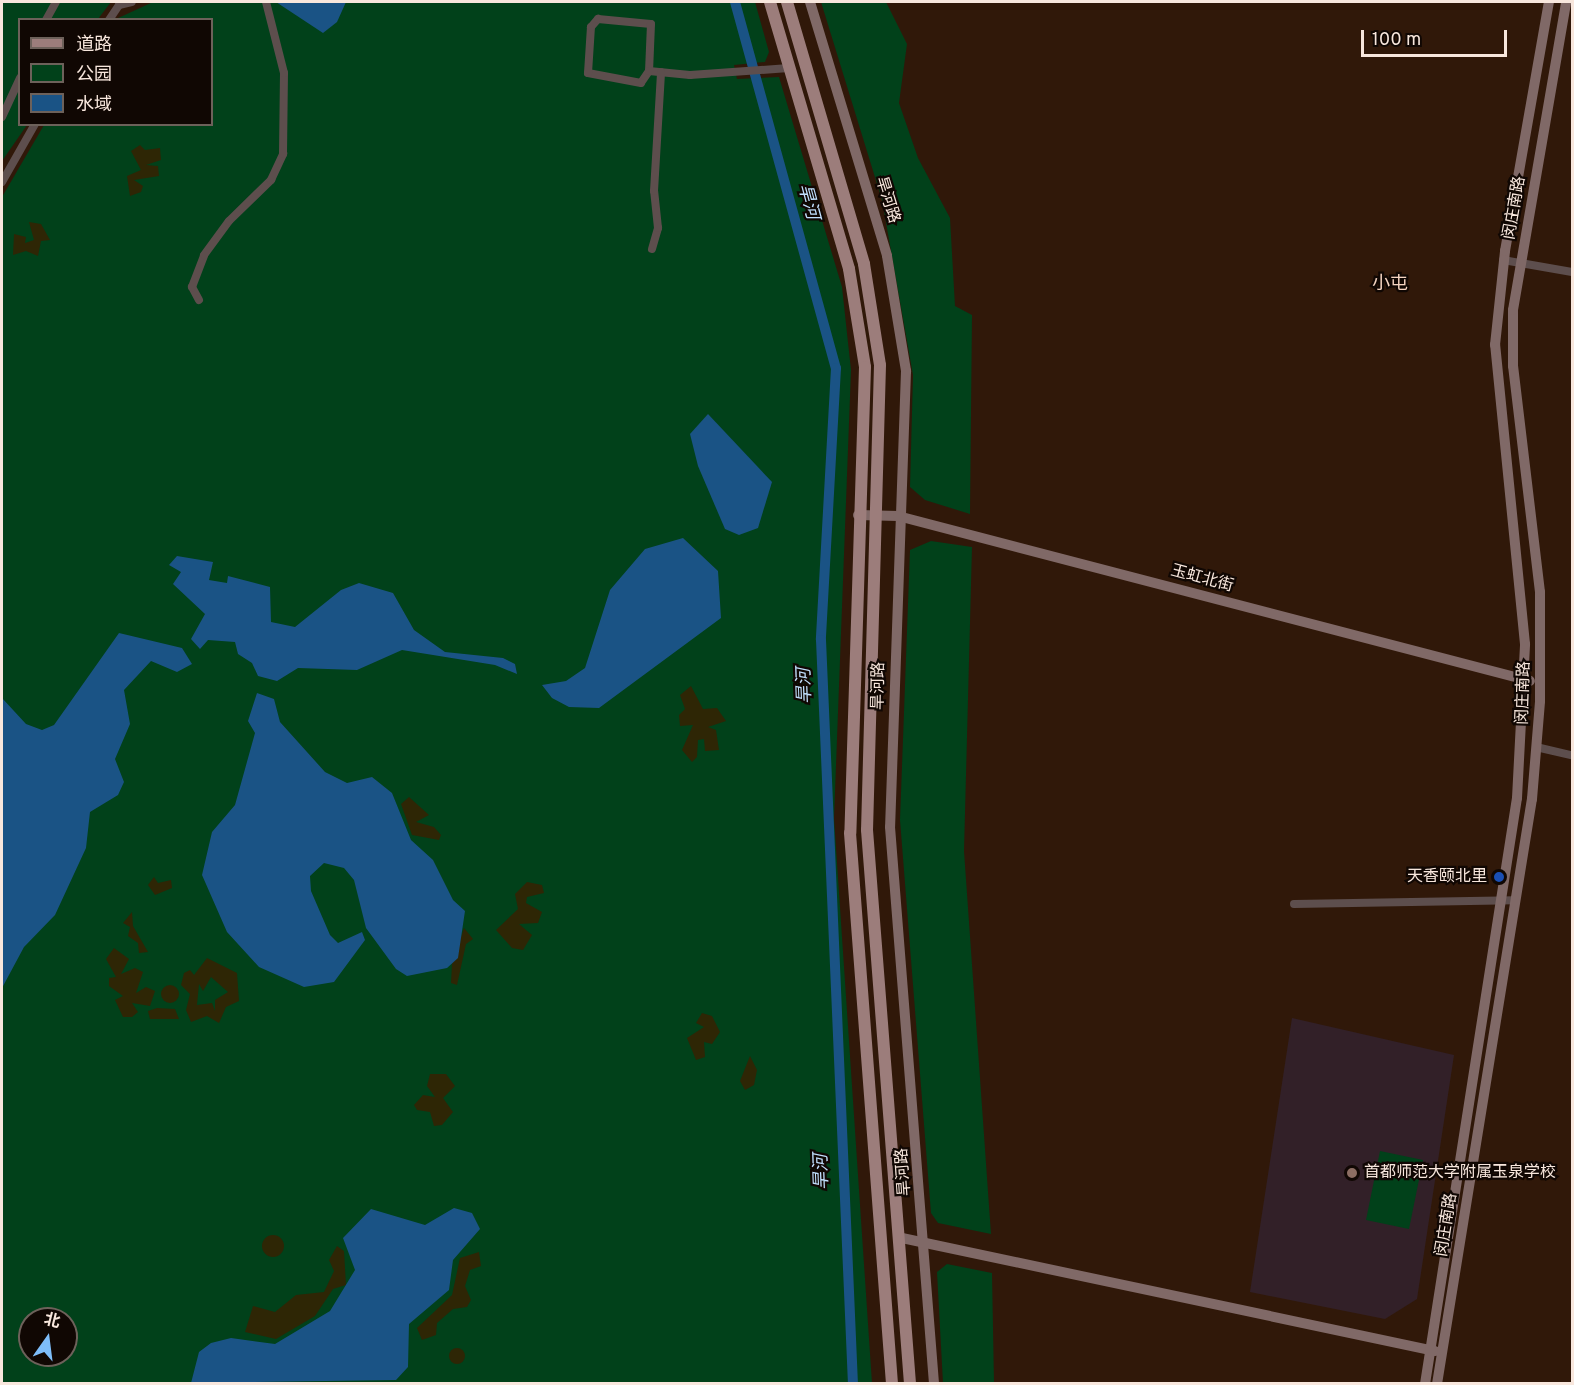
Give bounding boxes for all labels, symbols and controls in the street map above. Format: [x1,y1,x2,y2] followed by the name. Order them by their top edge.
[18,18,213,126] legend
[1364,18,1510,56] scale bar
[1372,29,1421,52] text: 100 m
[76,34,112,57] text: 道路
[76,64,112,87] text: 公园
[76,94,112,117] text: 水域
[871,174,903,226] street label: 旱河路
[1500,175,1530,241] street label: 闵庄南路
[792,182,822,222] water label: 旱河
[1372,274,1408,296] district label: 小屯
[1169,561,1235,597] street label: 玉虹北街
[1513,661,1535,725] street label: 闵庄南路
[869,662,889,710] street label: 旱河路
[795,668,817,704] water label: 旱河
[1407,867,1487,887] place label: 天香颐北里
[1492,870,1506,884] marker: 天香颐北里
[893,1147,915,1197] street label: 旱河路
[812,1154,834,1190] water label: 旱河
[1364,1163,1556,1183] place label: 首都师范大学附属玉泉学校
[1345,1166,1359,1180] marker: 首都师范大学附属玉泉学校
[1433,1192,1461,1258] street label: 闵庄南路
[18,1307,78,1367] north arrow
[42,1310,62,1333] text: 北

